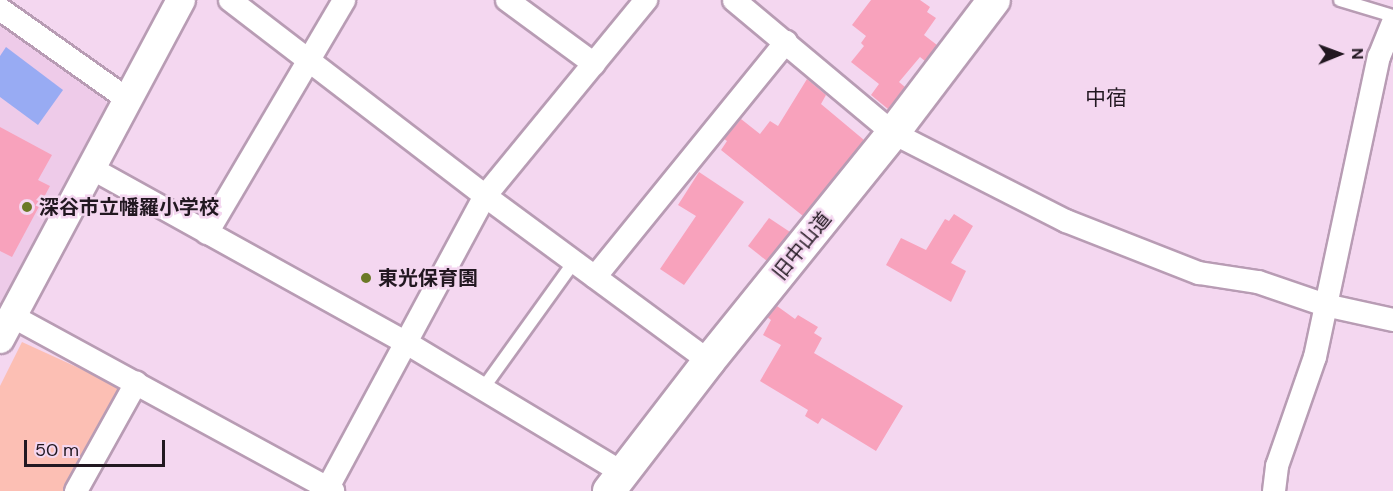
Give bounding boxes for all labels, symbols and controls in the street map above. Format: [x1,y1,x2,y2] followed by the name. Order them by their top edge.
[1309,24,1369,84] north arrow
[1347,48,1368,60] text: N
[1085,85,1127,111] district label: 中宿
[39,195,219,219] place label: 深谷市立幡羅小学校
[20,200,34,214] marker: 深谷市立幡羅小学校
[768,207,836,285] street label: 旧中山道
[378,266,478,290] place label: 東光保育園
[359,271,373,285] marker: 東光保育園
[27,428,168,466] scale bar
[35,438,79,462] text: 50 m

